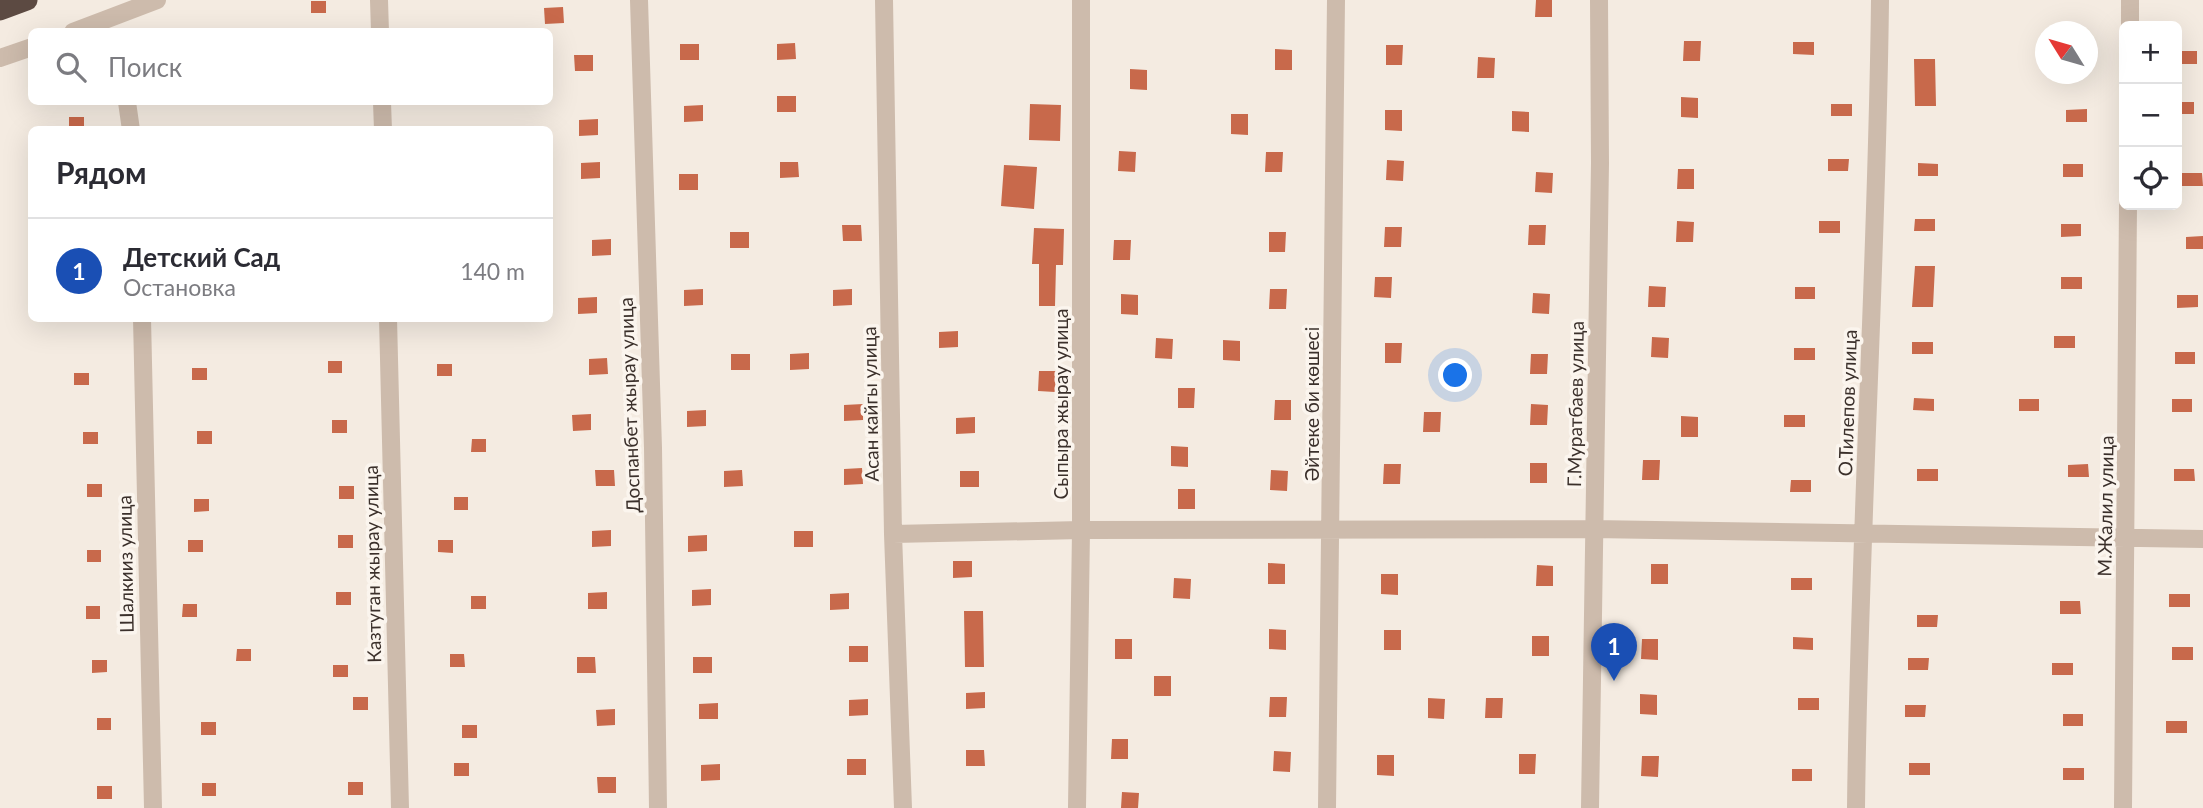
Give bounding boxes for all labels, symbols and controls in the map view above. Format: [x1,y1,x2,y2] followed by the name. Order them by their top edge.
[2035,21,2098,84] north arrow
[2119,21,2182,210] map controls
[2119,21,2182,84] button: +
[28,28,553,105] search box
[52,48,90,86] icon: search
[108,51,182,83] text: Поиск
[2119,84,2182,147] button: −
[2119,147,2182,210] button: locate
[56,154,146,190] text: Рядом
[123,241,280,273] text: Детский Сад
[72,257,86,285] text: 1
[460,257,525,285] text: 140 m
[123,273,236,301] text: Остановка
[614,297,644,513] street label: Доспанбет жырау улица
[1049,309,1072,499] street label: Сыпыра жырау улица
[1562,321,1588,487] street label: Г.Муратбаев улица
[857,326,883,482] street label: Асан кайгы улица
[1300,327,1323,481] street label: Әйтеке би көшесі
[1833,329,1861,477] street label: О.Тилепов улица
[1438,358,1472,392] your location
[2092,435,2118,577] street label: М.Жалил улица
[359,465,385,663] street label: Казтуган жырау улица
[112,495,138,633] street label: Шалкииз улица
[1591,623,1637,681] pin: 1

